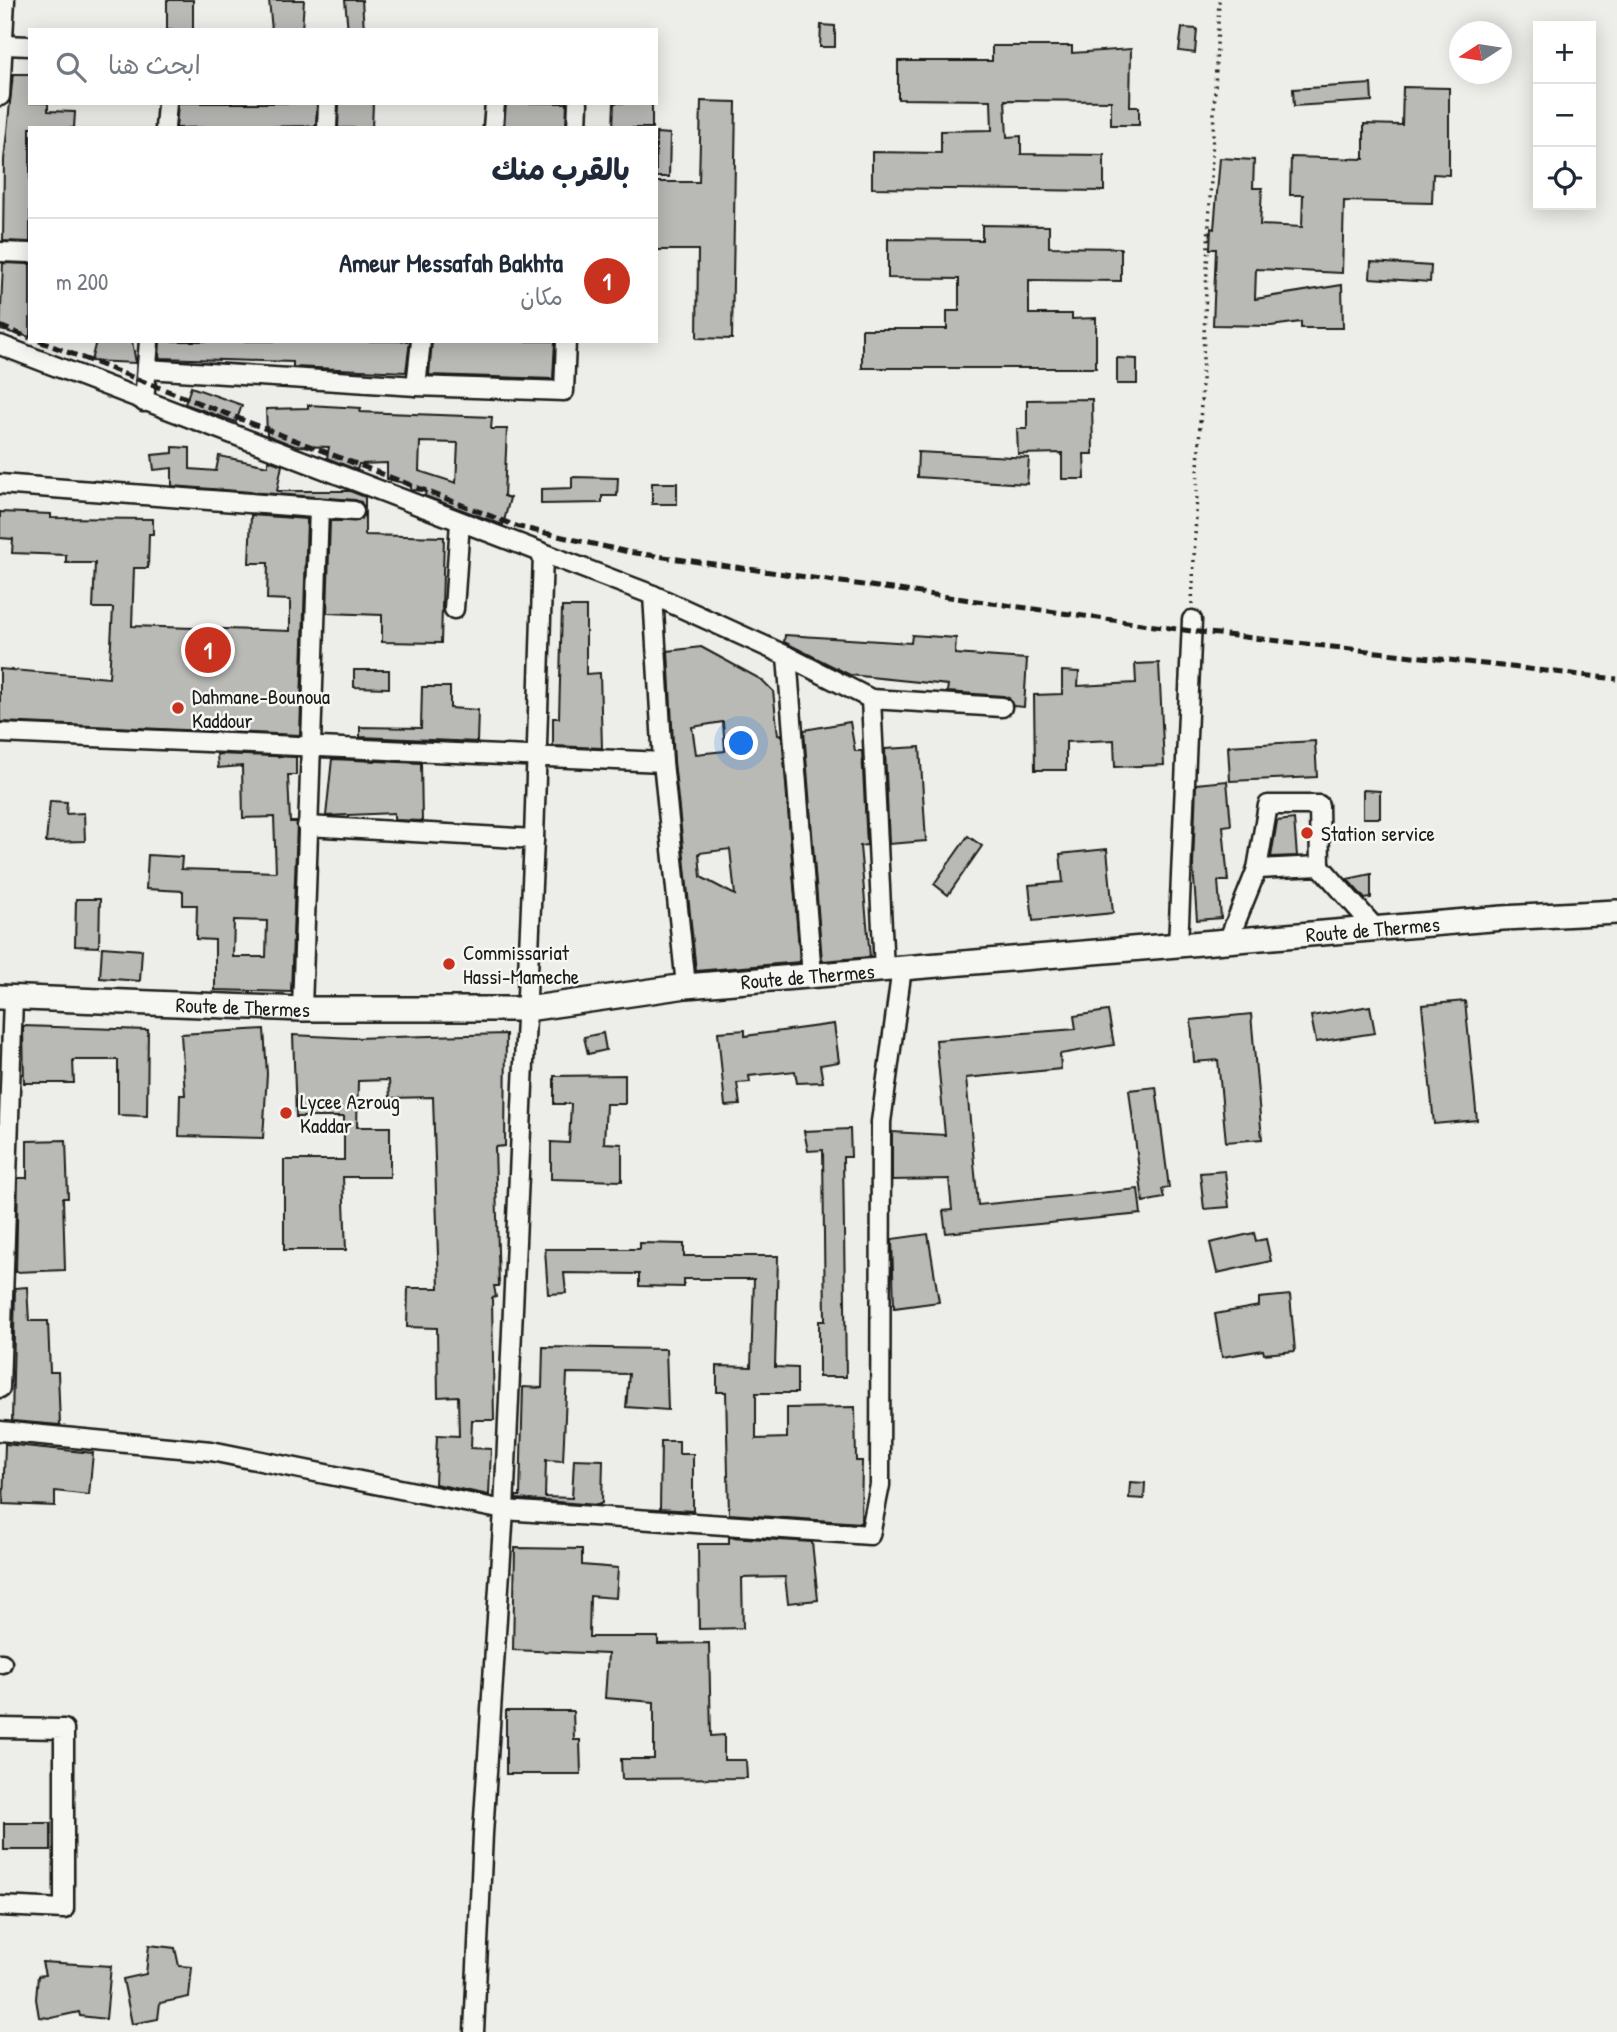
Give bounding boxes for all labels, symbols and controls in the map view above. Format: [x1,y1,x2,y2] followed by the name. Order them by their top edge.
[1449,21,1512,84] north arrow
[1533,21,1596,210] map controls
[1533,21,1596,84] button: +
[28,28,658,105] search box
[108,47,201,82] text: ابحث هنا
[52,48,90,86] icon: search
[1533,84,1596,147] button: −
[1533,147,1596,210] button: locate
[492,149,630,189] text: بالقرب منك
[339,245,563,280] text: Ameur Messafah Bakhta
[56,266,108,297] text: 200 m
[603,266,611,297] text: 1
[520,281,563,312] text: مكان
[185,624,231,676] pin: 1
[192,682,330,735] place label: Dahmane-Bounoua Kaddour
[170,700,186,716] marker: Dahmane-Bounoua Kaddour
[724,726,758,760] your location
[1321,819,1435,848] place label: Station service
[1299,825,1315,841] marker: Station service
[1305,909,1441,949] street label: Route de Thermes
[463,938,579,991] place label: Commissariat Hassi-Mameche
[441,956,457,972] marker: Commissariat Hassi-Mameche
[740,956,876,996] street label: Route de Thermes
[175,989,310,1024] street label: Route de Thermes
[300,1087,400,1140] place label: Lycee Azroug Kaddar
[278,1105,294,1121] marker: Lycee Azroug Kaddar

